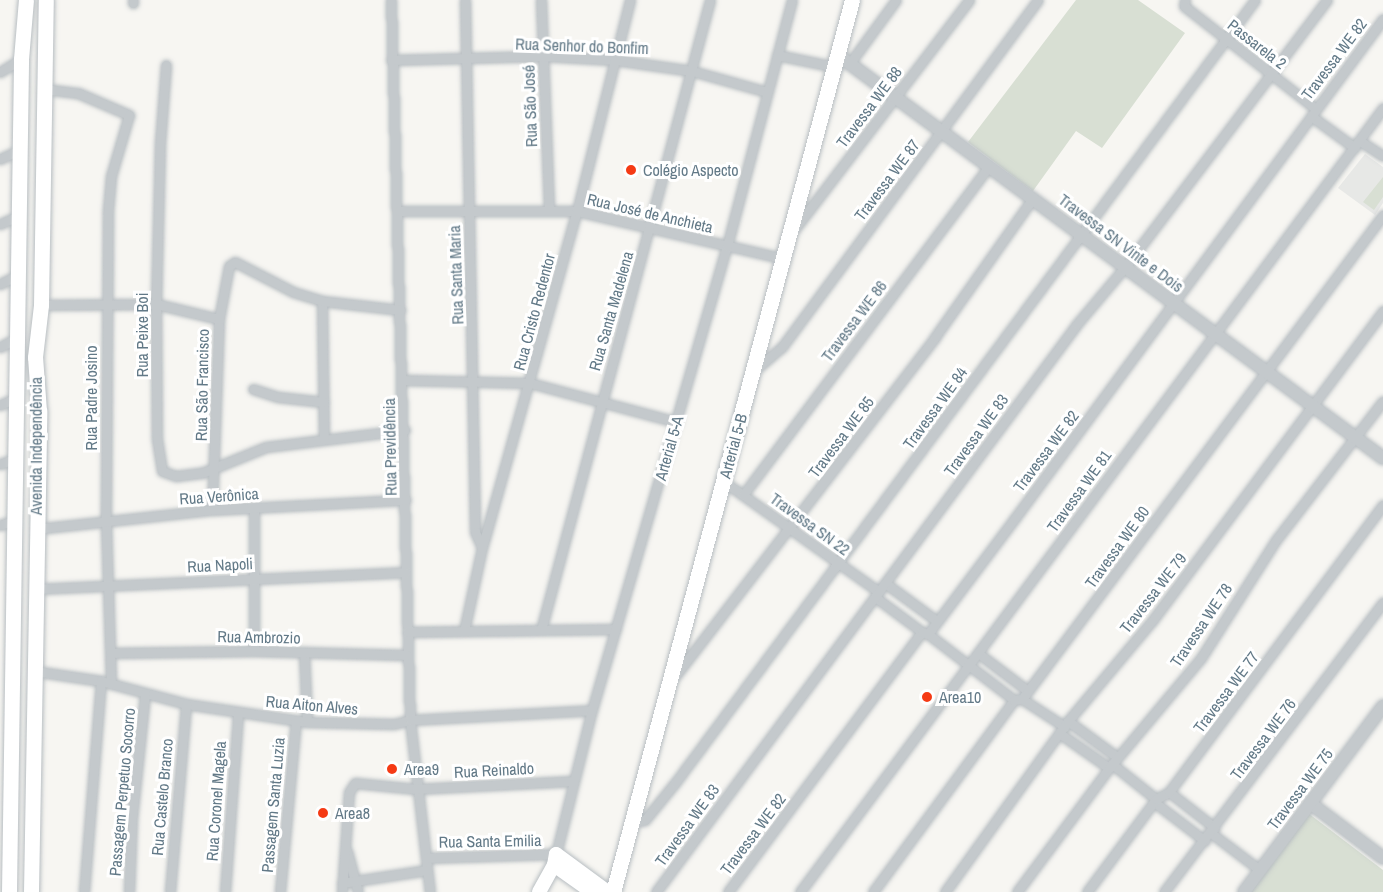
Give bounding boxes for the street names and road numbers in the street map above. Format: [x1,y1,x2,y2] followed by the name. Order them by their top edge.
[1224,15,1290,73] street label: Passarela 2
[1297,15,1371,103] street label: Travessa WE 82
[515,34,649,58] street label: Rua Senhor do Bonfim
[832,63,906,151] street label: Travessa WE 88
[519,64,541,148] street label: Rua São José
[850,136,924,224] street label: Travessa WE 87
[585,189,715,237] street label: Rua José de Anchieta
[1055,190,1187,296] street label: Travessa SN Vinte e Dois
[445,225,467,325] street label: Rua Santa Maria
[585,249,637,373] street label: Rua Santa Madelena
[509,251,559,373] street label: Rua Cristo Redentor
[817,277,891,365] street label: Travessa WE 86
[132,293,152,377] street label: Rua Peixe Boi
[191,329,213,441] street label: Rua São Francisco
[81,345,101,451] street label: Rua Padre Josino
[899,363,971,453] street label: Travessa WE 84
[26,377,46,515] street label: Avenida Independência
[940,390,1012,480] street label: Travessa WE 83
[804,393,878,481] street label: Travessa WE 85
[380,398,400,496] street label: Rua Previdência
[1009,407,1083,495] street label: Travessa WE 82
[715,411,751,481] street label: Arterial 5-B
[651,413,687,483] street label: Arterial 5-A
[1043,446,1115,536] street label: Travessa WE 81
[179,484,259,508] street label: Rua Verônica
[767,489,853,559] street label: Travessa SN 22
[1081,502,1153,592] street label: Travessa WE 80
[1116,549,1190,637] street label: Travessa WE 79
[187,554,253,576] street label: Rua Napoli
[1166,580,1236,670] street label: Travessa WE 78
[217,627,301,647] street label: Rua Ambrozio
[1189,648,1263,736] street label: Travessa WE 77
[264,691,360,719] street label: Rua Aiton Alves
[1226,695,1300,783] street label: Travessa WE 76
[105,707,139,877] street label: Passagem Perpetuo Socorro
[258,737,288,873] street label: Passagem Santa Luzia
[147,738,177,856] street label: Rua Castelo Branco
[202,740,230,862] street label: Rua Coronel Magela
[1263,745,1337,833] street label: Travessa WE 75
[453,758,535,782] street label: Rua Reinaldo
[651,780,723,870] street label: Travessa WE 83
[716,790,790,878] street label: Travessa WE 82
[438,831,542,851] street label: Rua Santa Emilia

